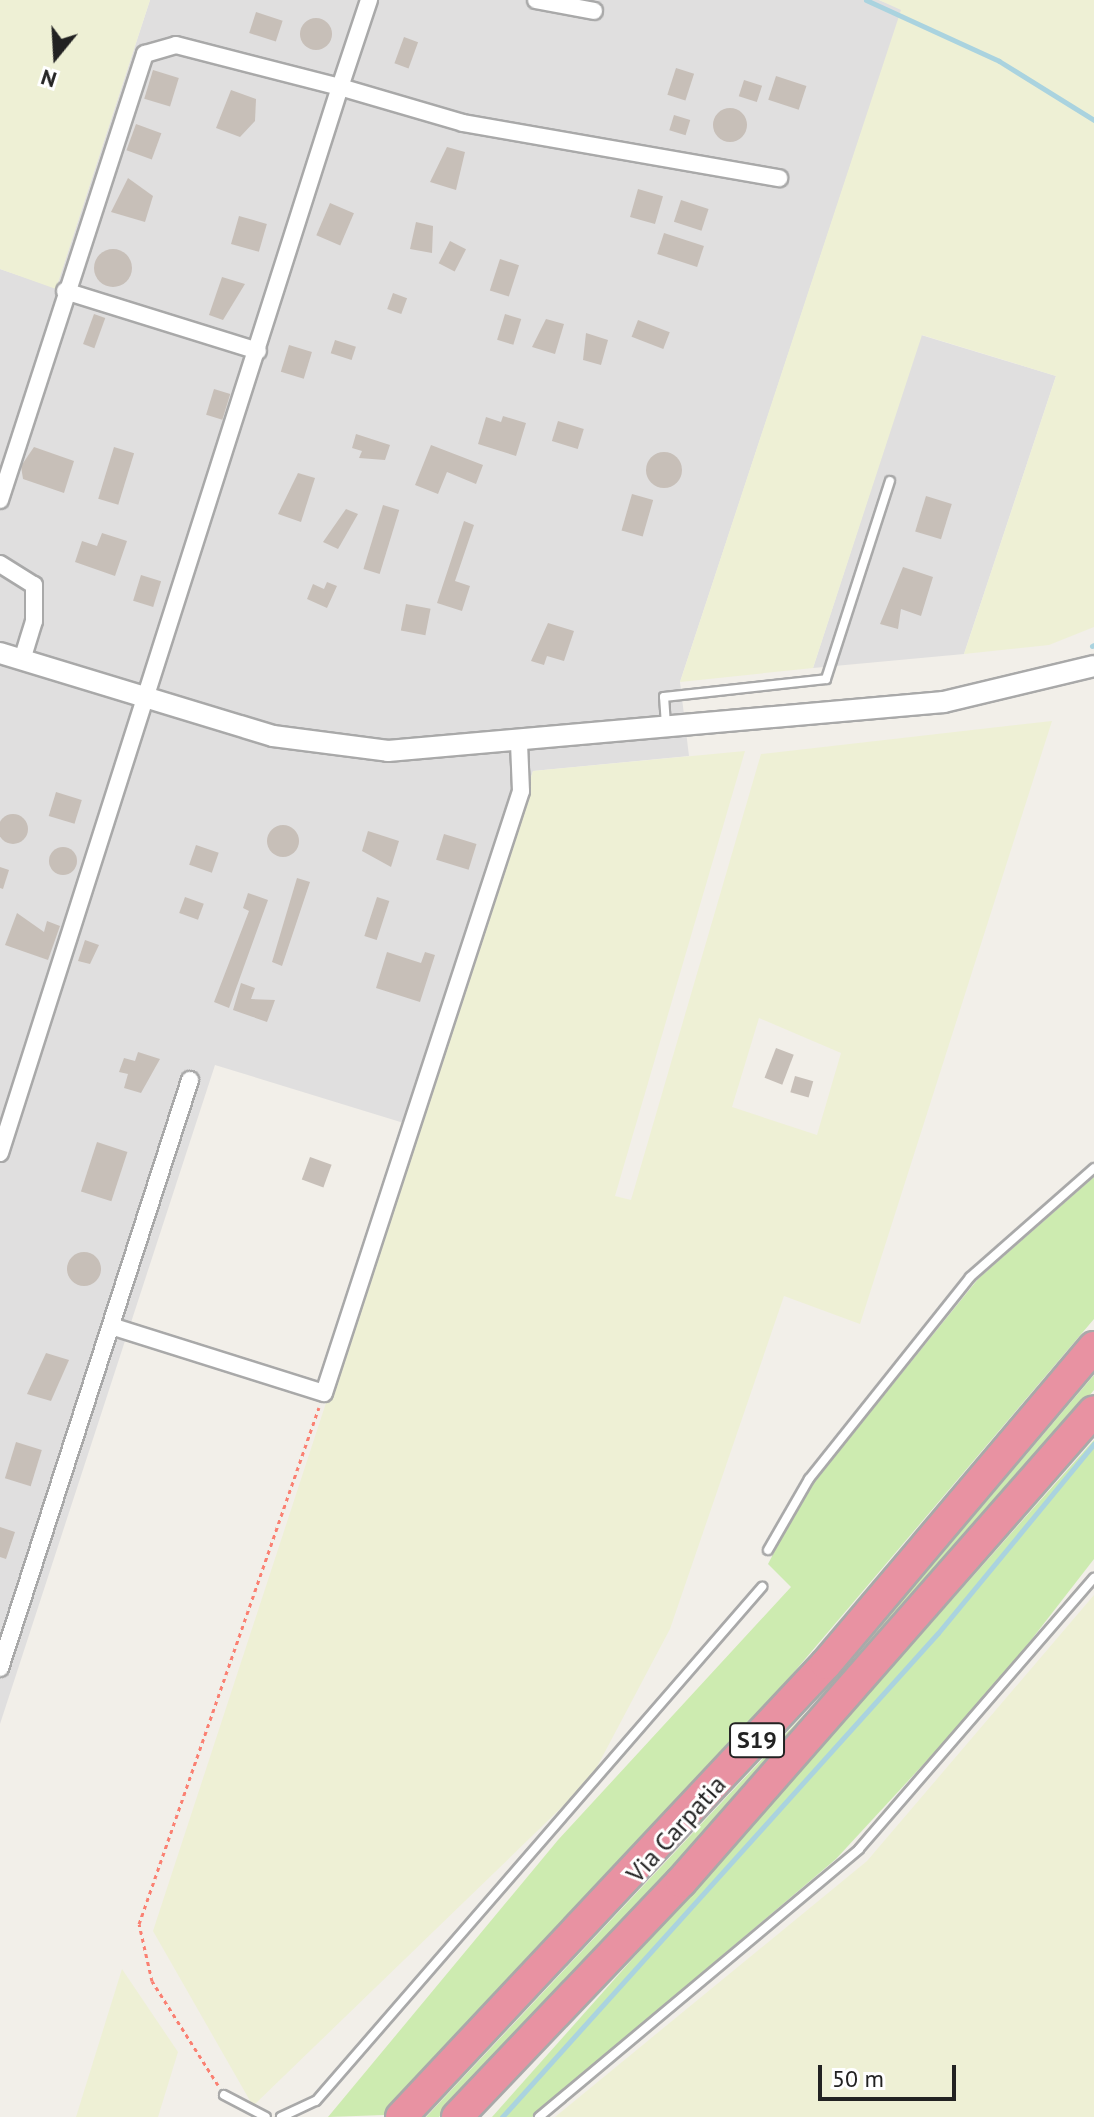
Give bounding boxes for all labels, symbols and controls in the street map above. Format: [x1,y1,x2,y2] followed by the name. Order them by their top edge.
[16,16,96,96] north arrow
[37,63,60,94] text: N
[729,1720,785,1760] road number: S19
[620,1769,732,1889] street label: Via Carpatia
[822,2049,960,2099] scale bar
[832,2063,884,2094] text: 50 m

